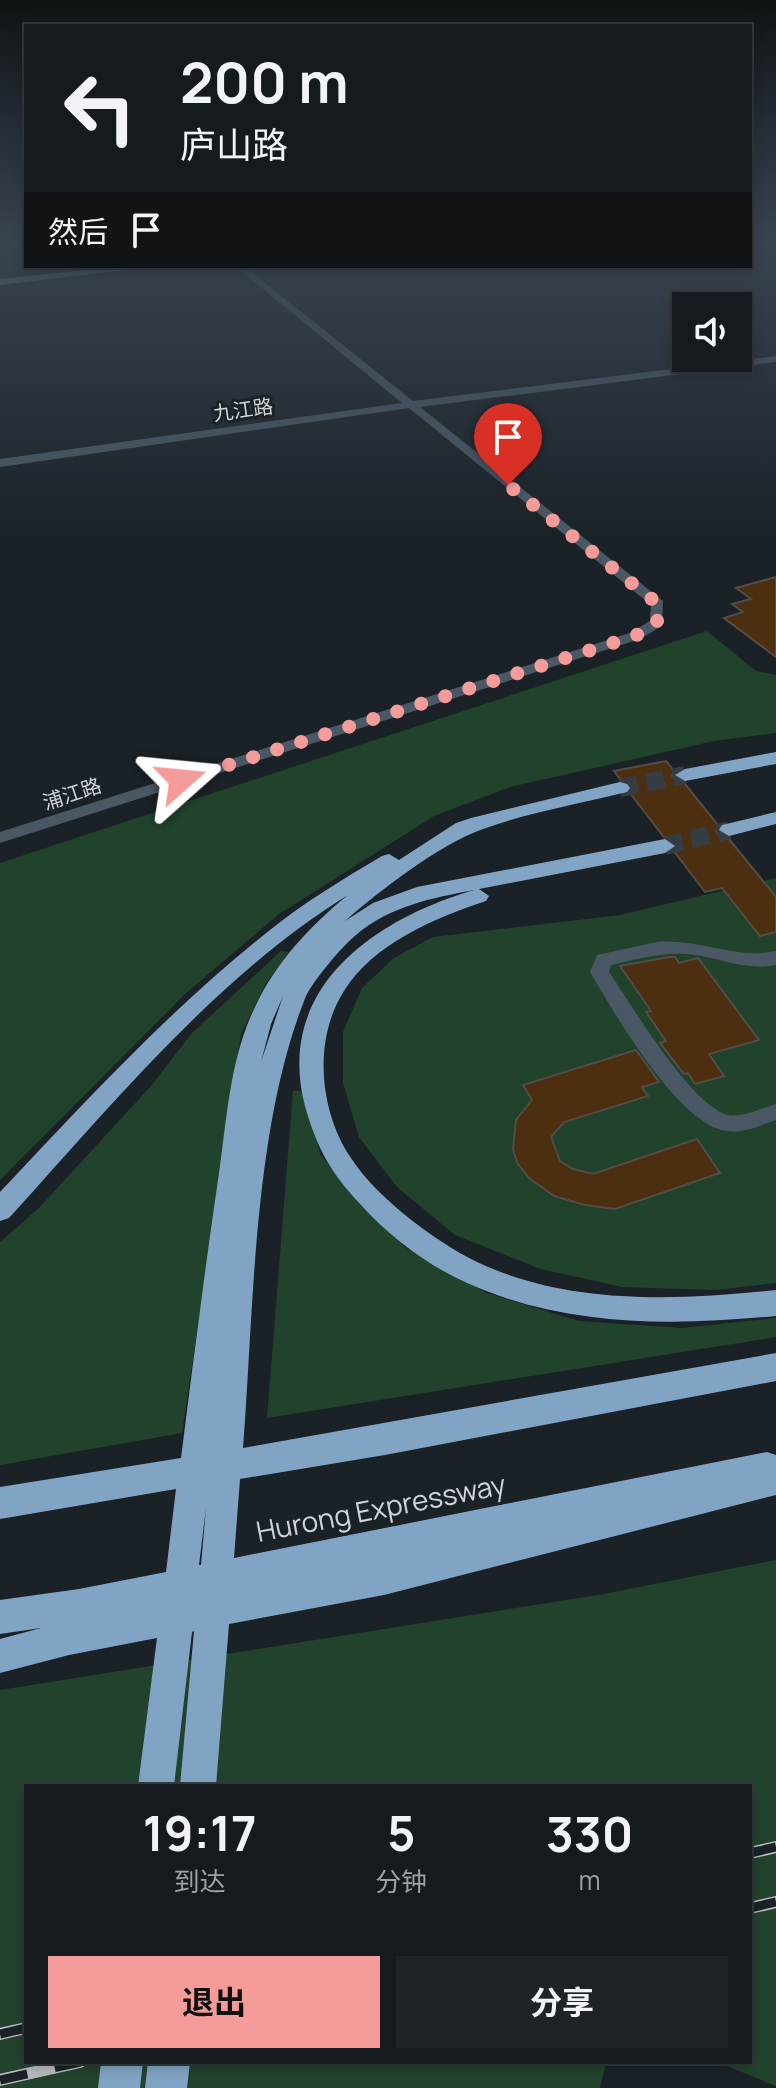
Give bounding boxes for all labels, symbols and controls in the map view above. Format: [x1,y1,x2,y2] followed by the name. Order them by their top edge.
[180,43,349,120] text: 200 m
[48,56,152,160] icon: left
[180,120,288,169] text: 庐山路
[124,208,168,252] icon: arrive
[48,211,108,252] text: 然后
[672,292,752,372] map controls
[672,292,752,372] button: sound
[211,392,275,427] street label: 九江路
[474,403,542,485] pin
[486,415,530,459] icon: arrive
[139,738,223,822] position arrow
[39,771,105,816] street label: 浦江路
[253,1464,509,1550] street label: Hurong Expressway
[143,1800,257,1865] text: 19:17
[387,1800,415,1865] text: 5
[546,1801,633,1866] text: 330
[579,1862,601,1898] text: m
[174,1863,226,1899] text: 到达
[375,1863,427,1899] text: 分钟
[48,1956,380,2048] button: 退出
[396,1956,728,2048] button: 分享

